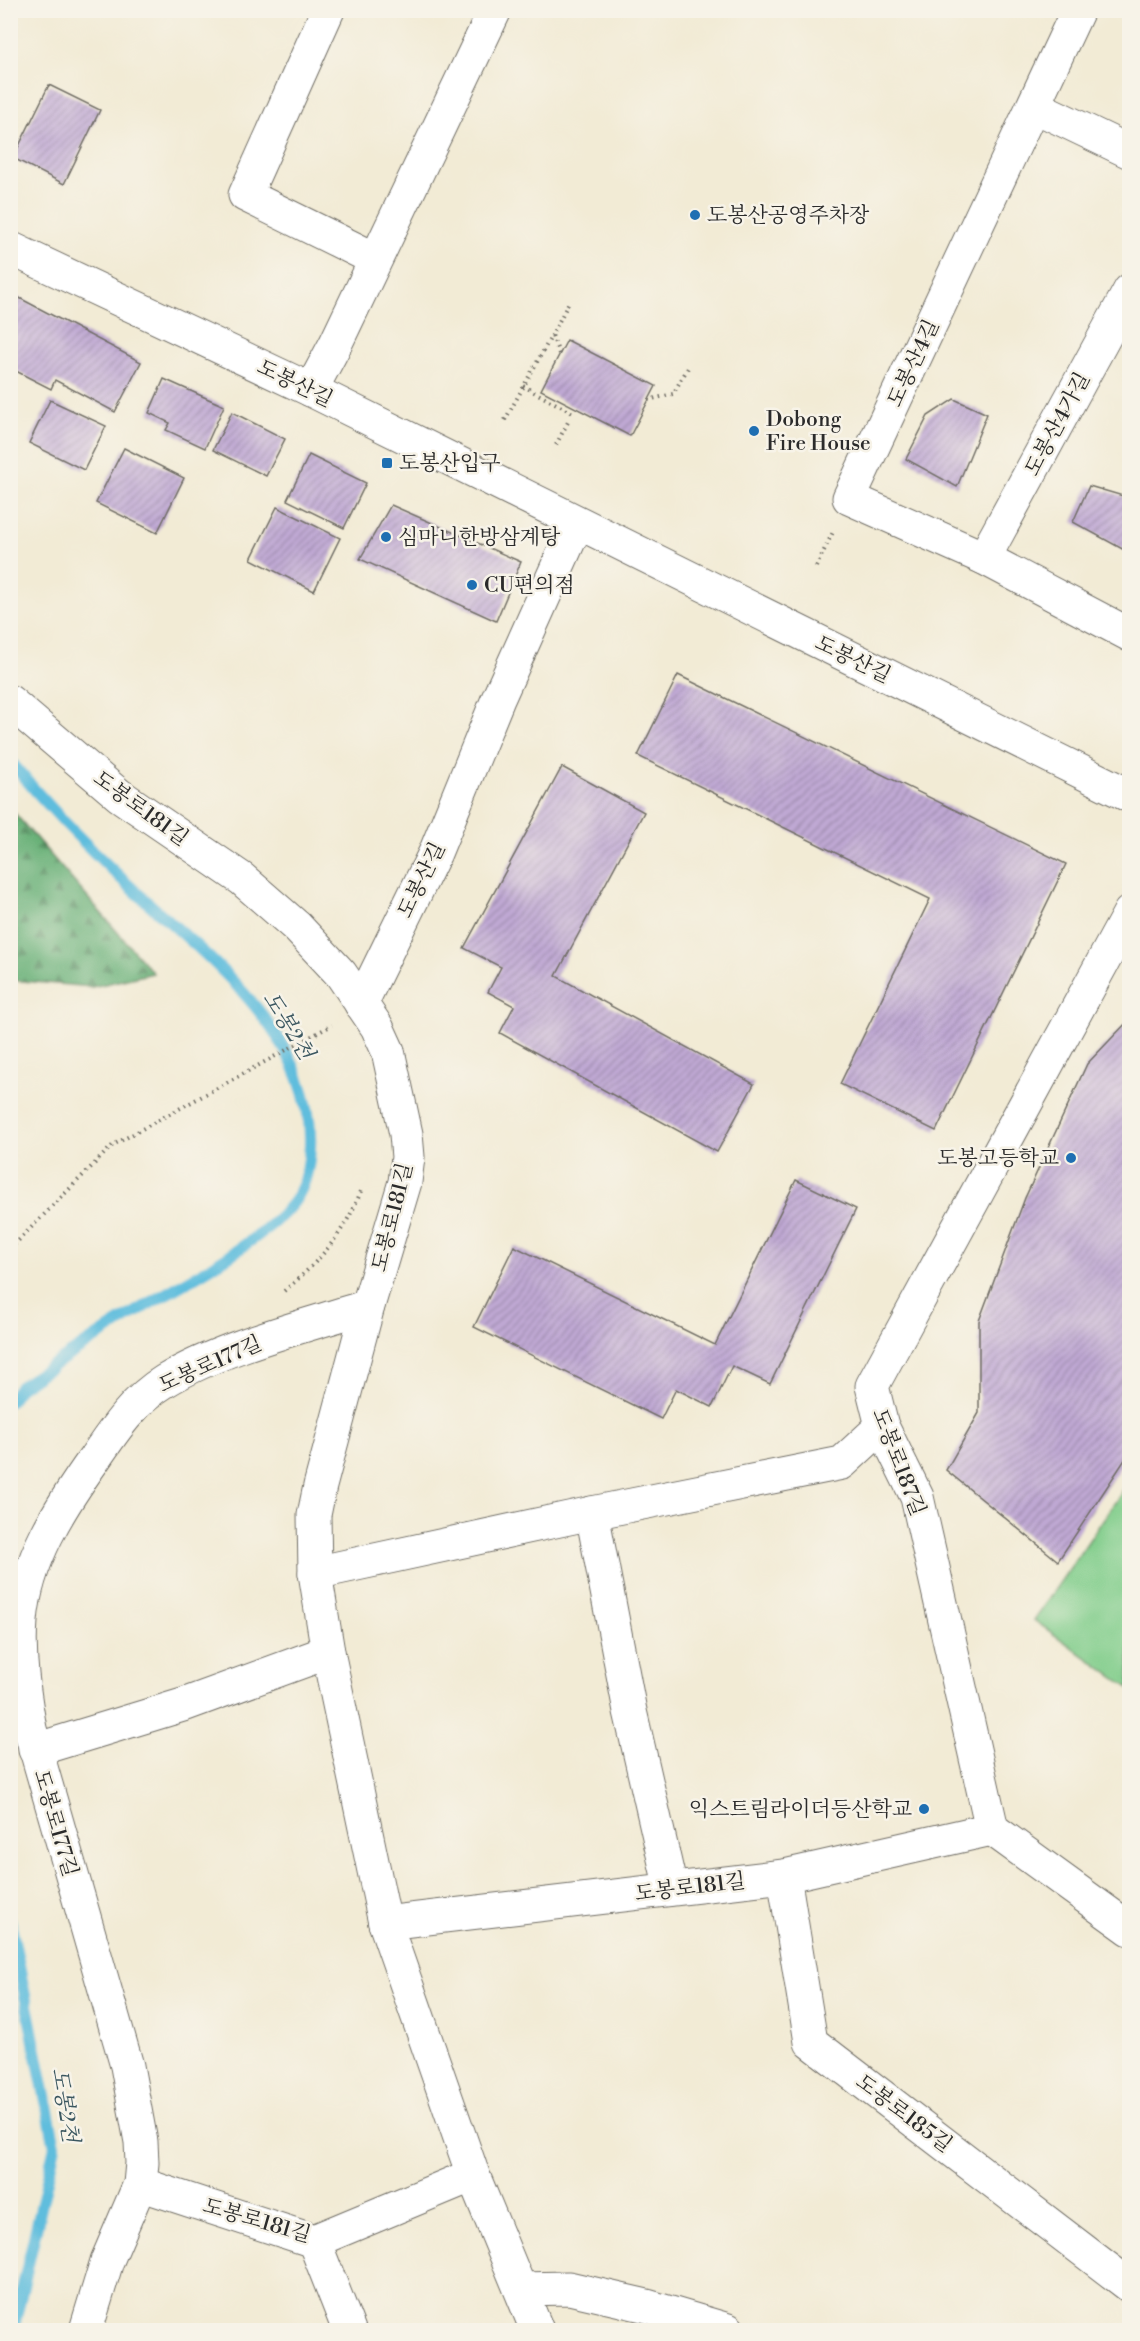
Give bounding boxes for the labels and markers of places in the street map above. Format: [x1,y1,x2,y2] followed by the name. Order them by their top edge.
[707,203,870,229] place label: 도봉산공영주차장
[688,208,702,222] marker: 도봉산공영주차장
[766,407,871,457] place label: Dobong Fire House
[747,424,761,438] marker: Dobong Fire House
[399,451,500,477] place label: 도봉산입구
[380,456,394,470] marker: 도봉산입구
[398,525,561,551] place label: 심마니한방삼계탕
[379,530,393,544] marker: 심마니한방삼계탕
[484,573,575,599] place label: CU편의점
[465,578,479,592] marker: CU편의점
[937,1146,1059,1172] place label: 도봉고등학교
[1064,1151,1078,1165] marker: 도봉고등학교
[689,1797,912,1823] place label: 익스트림라이더등산학교
[917,1802,931,1816] marker: 익스트림라이더등산학교

